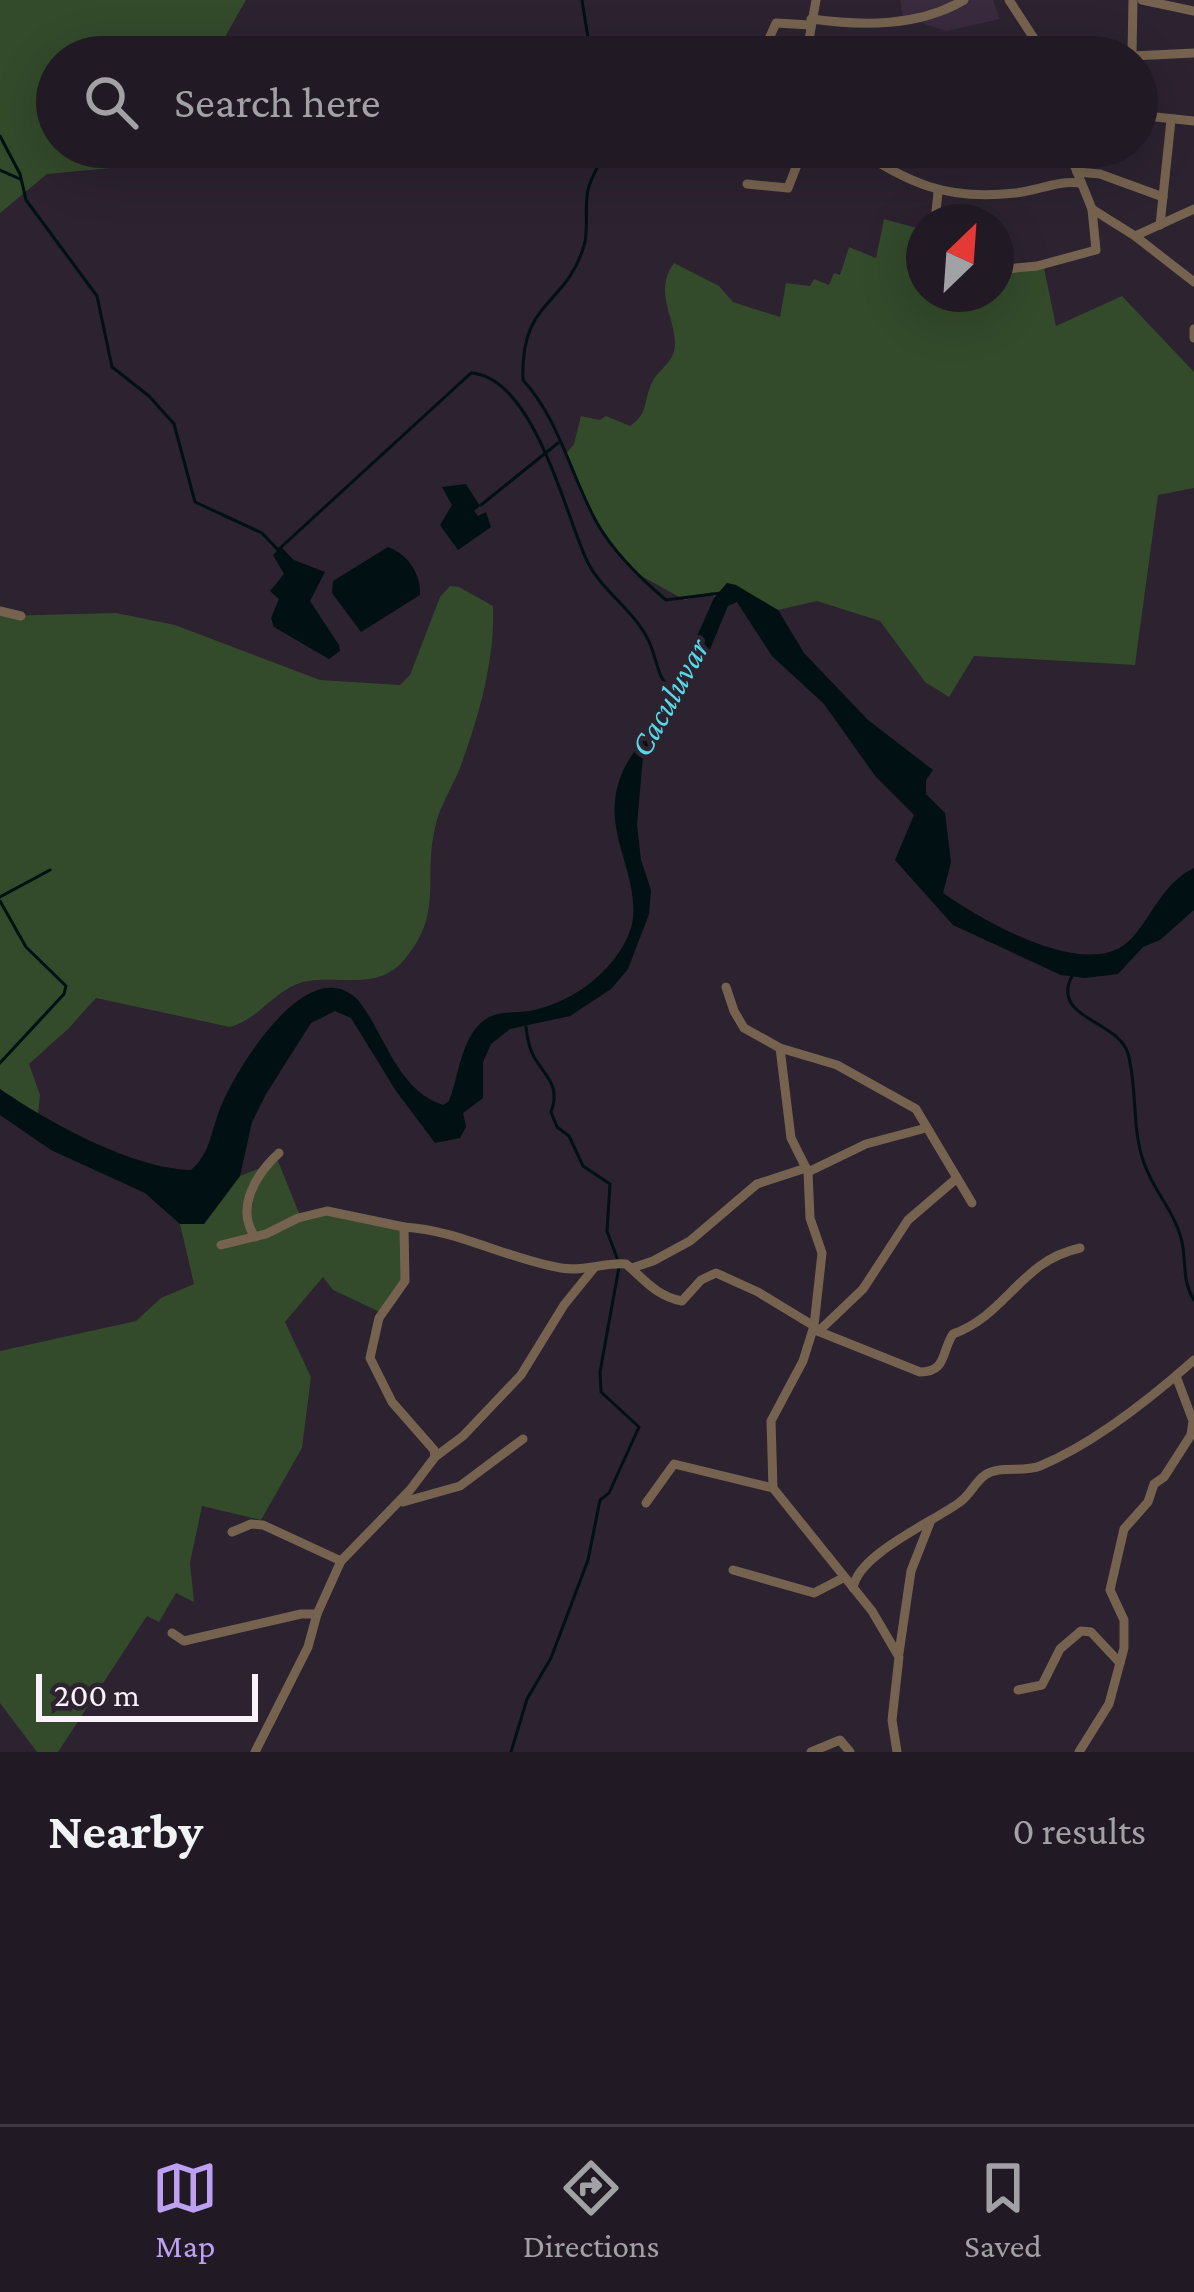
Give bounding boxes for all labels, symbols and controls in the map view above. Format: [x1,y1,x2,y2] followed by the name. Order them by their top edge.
[36,36,1158,168] search box
[78,69,144,135] icon: search
[174,77,381,127] text: Search here
[906,204,1014,312] north arrow
[622,631,717,762] water label: Caculuvar
[36,1668,258,1721] scale bar
[54,1676,140,1713] text: 200 m
[48,1802,203,1859] text: Nearby
[1012,1809,1146,1852] text: 0 results
[152,2155,218,2264] tab: Map
[523,2155,660,2264] tab: Directions
[964,2155,1042,2264] tab: Saved

